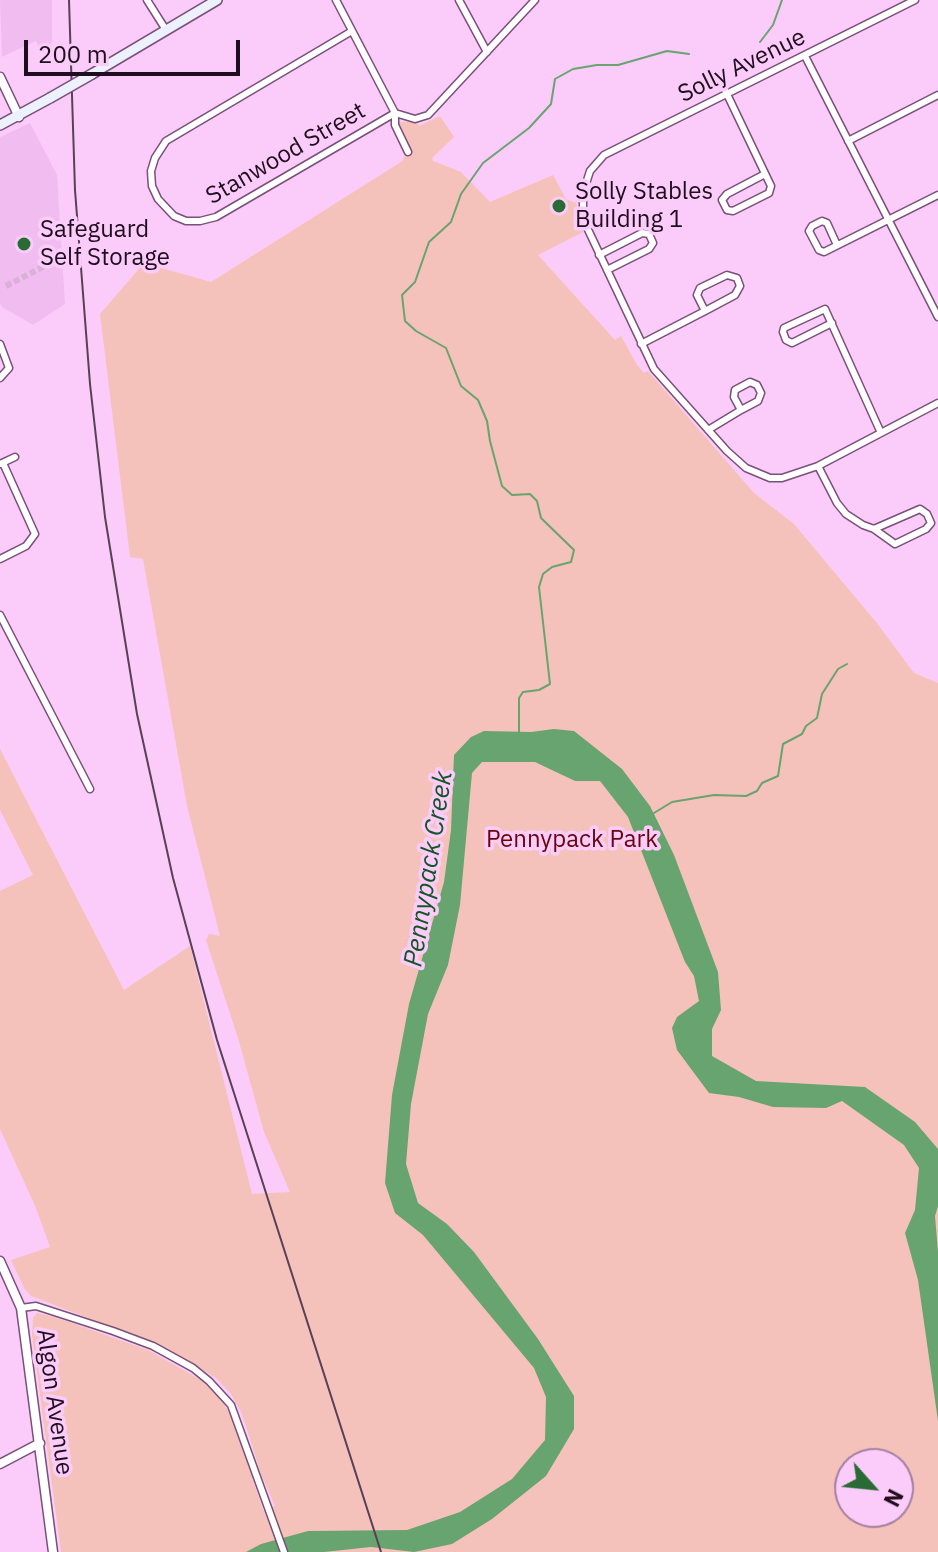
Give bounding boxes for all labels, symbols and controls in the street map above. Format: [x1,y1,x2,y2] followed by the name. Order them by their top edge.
[674,23,810,109] street label: Solly Avenue
[28,24,244,74] scale bar
[38,38,108,70] text: 200 m
[201,97,371,211] street label: Stanwood Street
[575,178,713,234] place label: Solly Stables Building 1
[550,197,568,215] marker: Solly Stables Building 1
[40,216,170,272] place label: Safeguard Self Storage
[15,235,33,253] marker: Safeguard Self Storage
[398,769,460,969] water label: Pennypack Creek
[486,826,658,854] park label: Pennypack Park
[29,1327,79,1477] street label: Algon Avenue
[834,1448,914,1528] north arrow
[878,1485,911,1512] text: N

